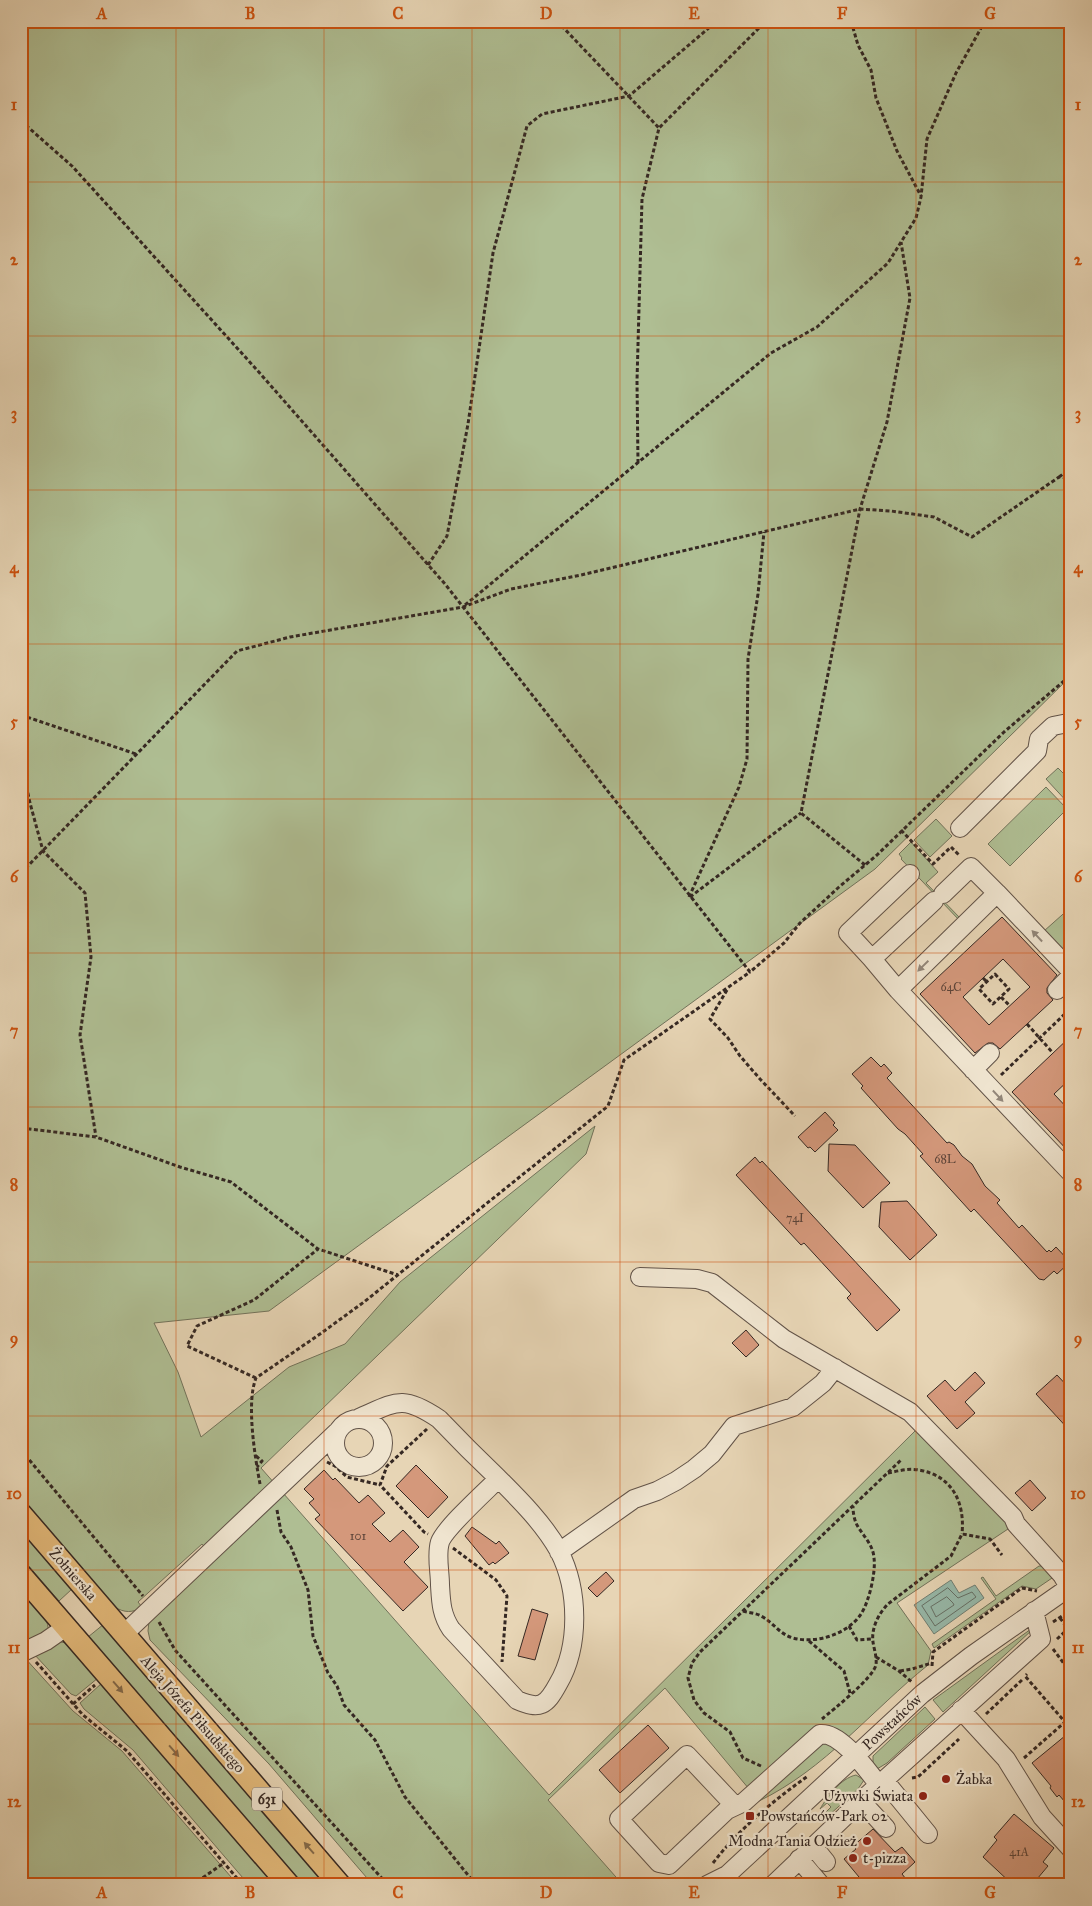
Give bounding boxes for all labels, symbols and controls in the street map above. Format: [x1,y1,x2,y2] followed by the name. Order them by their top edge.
[96,4,108,23] text: A
[245,4,255,23] text: B
[393,4,404,23] text: C
[540,4,553,23] text: D
[688,4,700,23] text: E
[837,4,848,23] text: F
[984,4,996,23] text: G
[11,95,18,114] text: 1
[1075,95,1082,114] text: 1
[10,250,19,269] text: 2
[1074,250,1083,269] text: 2
[11,404,17,424] text: 3
[1075,404,1081,424] text: 3
[10,558,20,578] text: 4
[1074,558,1084,578] text: 4
[10,712,18,731] text: 5
[1074,712,1082,731] text: 5
[10,867,19,886] text: 6
[1074,867,1083,886] text: 6
[1031,930,1043,942] one-way arrow
[917,960,929,972] one-way arrow
[940,980,962,994] house number: 64C
[10,1021,19,1040] text: 7
[1074,1021,1083,1040] text: 7
[992,1090,1004,1102] one-way arrow
[934,1152,956,1166] house number: 68L
[10,1175,18,1194] text: 8
[1074,1175,1082,1194] text: 8
[786,1211,804,1225] house number: 74I
[10,1329,18,1349] text: 9
[1074,1329,1082,1349] text: 9
[6,1484,22,1503] text: 10
[1070,1484,1086,1503] text: 10
[350,1529,366,1543] house number: 101
[45,1544,101,1605] street label: Żołnierska
[8,1638,21,1657] text: 11
[1072,1638,1085,1657] text: 11
[136,1651,249,1777] street label: Aleja Józefa Piłsudskiego
[112,1680,123,1693] one-way arrow
[859,1690,926,1754] street label: Powstańców
[168,1745,180,1757] one-way arrow
[956,1770,993,1788] place label: Żabka
[940,1773,952,1785] marker: Żabka
[823,1786,914,1805] place label: Używki Świata
[252,1788,282,1810] road number: 631
[917,1790,929,1802] marker: Używki Świata
[7,1792,22,1811] text: 12
[1071,1792,1086,1811] text: 12
[760,1807,888,1825] place label: Powstańców-Park 02
[744,1810,756,1822] marker: Powstańców-Park 02
[728,1832,857,1850] place label: Modna Tania Odzież
[861,1835,873,1847] marker: Modna Tania Odzież
[303,1841,314,1854] one-way arrow
[1009,1845,1029,1859] house number: 41A
[863,1849,907,1867] place label: t-pizza
[847,1852,859,1864] marker: t-pizza
[96,1883,108,1902] text: A
[245,1883,255,1902] text: B
[393,1883,404,1902] text: C
[540,1883,553,1902] text: D
[688,1883,700,1902] text: E
[837,1883,848,1902] text: F
[984,1883,996,1902] text: G

